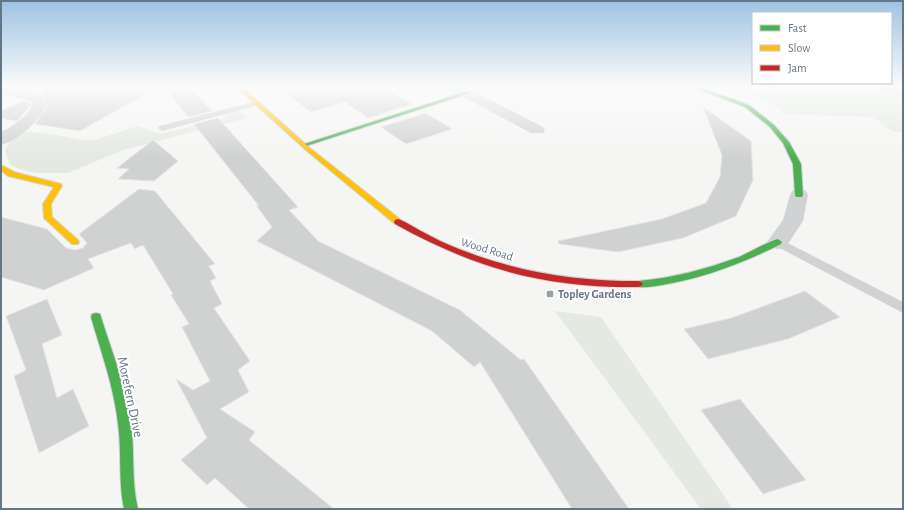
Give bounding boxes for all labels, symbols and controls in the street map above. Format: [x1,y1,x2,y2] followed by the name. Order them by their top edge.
[752,12,892,84] legend
[788,22,807,34] text: Fast
[788,42,810,54] text: Slow
[788,62,807,74] text: Jam
[459,235,515,263] street label: Wood Road
[558,288,632,301] place label: Topley Gardens
[545,289,555,299] marker: Topley Gardens
[115,355,145,439] street label: Morefern Drive

